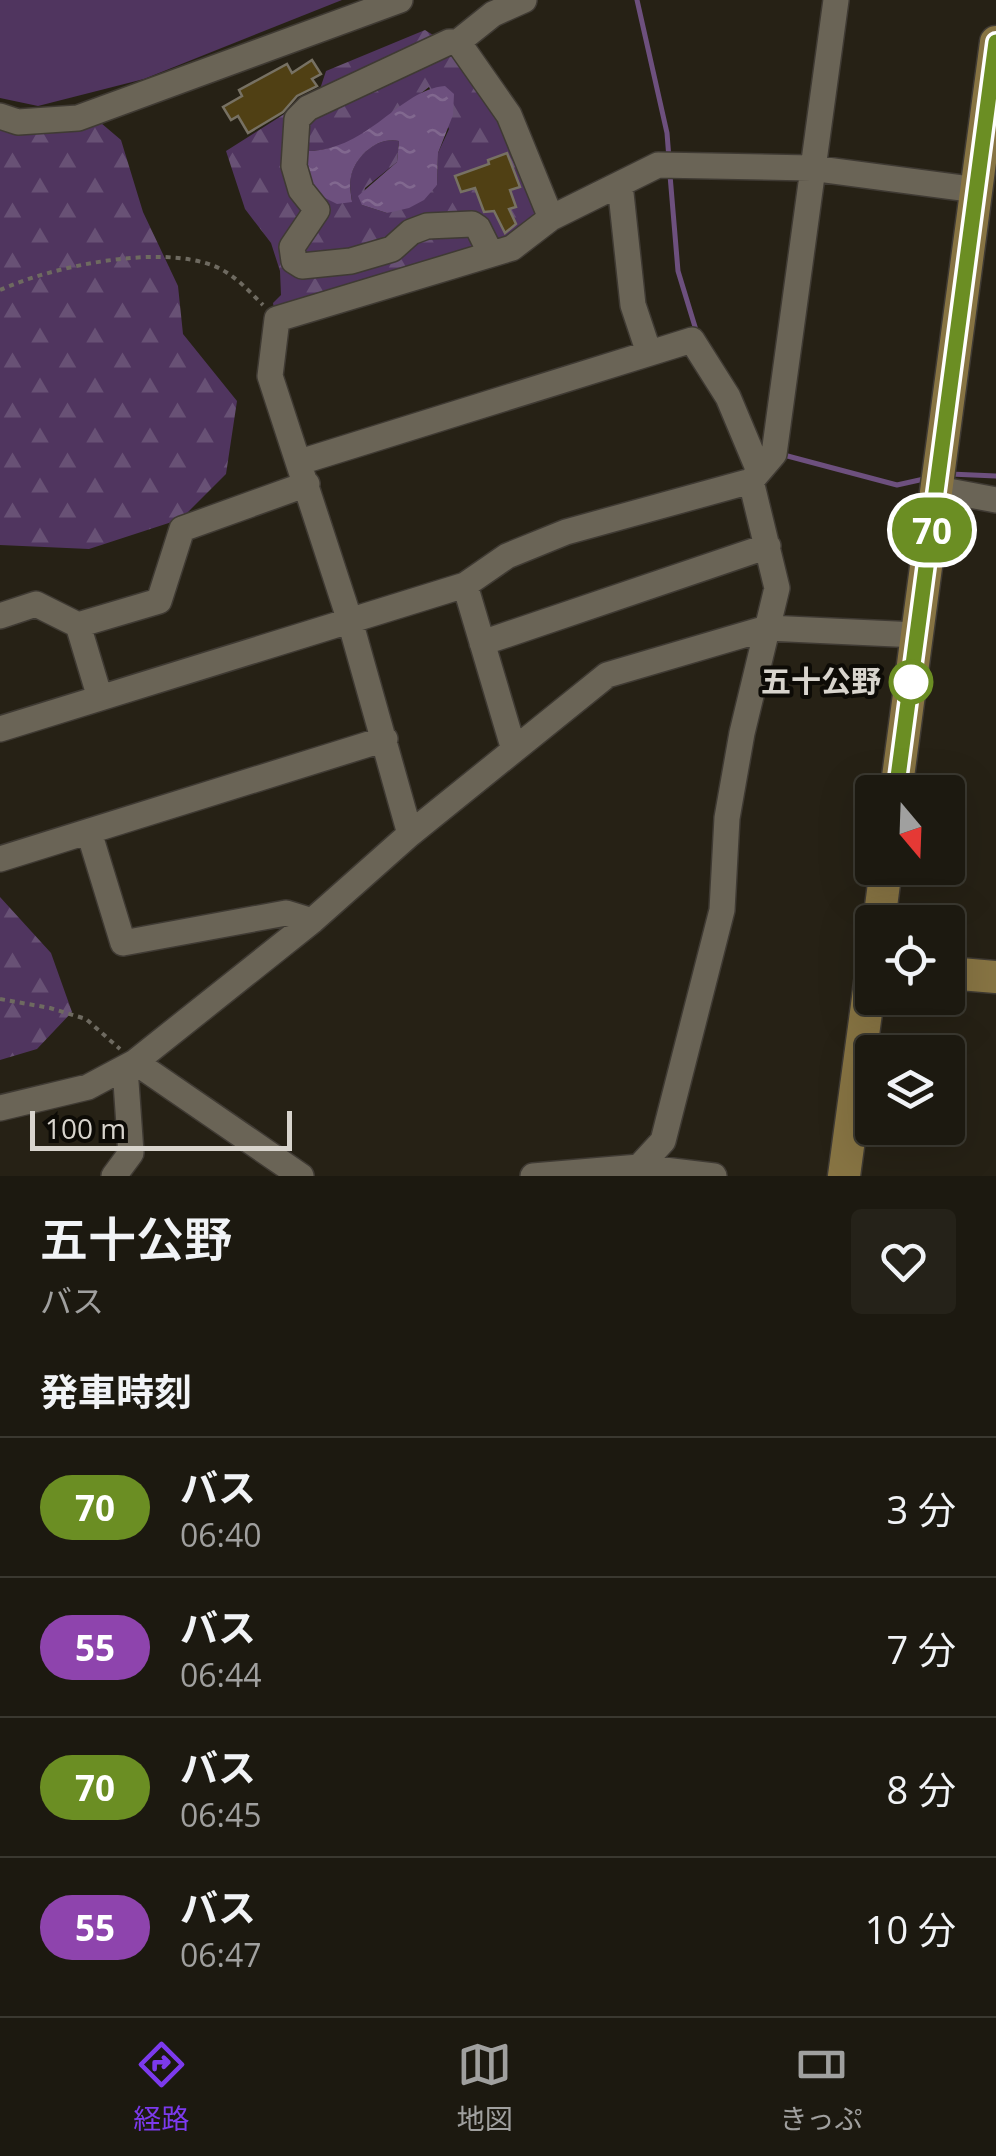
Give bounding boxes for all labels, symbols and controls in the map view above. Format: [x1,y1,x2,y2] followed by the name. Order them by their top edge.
[887,498,977,562] line badge: 70
[912,507,952,554] text: 70
[761,660,881,701] place label: 五十公野
[890,661,932,703] marker: 五十公野
[855,775,965,885] north arrow
[855,775,965,1145] map controls
[855,905,965,1015] button: locate
[855,1035,965,1145] button: layers
[30,1106,292,1150] scale bar
[45,1109,126,1147] text: 100 m
[40,1206,232,1271] text: 五十公野
[851,1209,956,1314] button: heart
[40,1279,104,1322] text: バス
[40,1365,192,1417] text: 発車時刻
[180,1461,256,1513] text: バス
[886,1483,956,1535] text: 3 分
[75,1484,115,1531] text: 70
[180,1513,262,1556] text: 06:40
[180,1601,256,1653] text: バス
[886,1623,956,1675] text: 7 分
[75,1624,115,1671] text: 55
[180,1653,262,1696] text: 06:44
[180,1741,256,1793] text: バス
[886,1763,956,1815] text: 8 分
[75,1764,115,1811] text: 70
[180,1793,262,1836] text: 06:45
[180,1881,256,1933] text: バス
[865,1903,956,1955] text: 10 分
[75,1904,115,1951] text: 55
[180,1933,262,1976] text: 06:47
[134,2037,190,2137] tab: 経路
[457,2037,513,2137] tab: 地図
[780,2037,862,2137] tab: きっぷ

